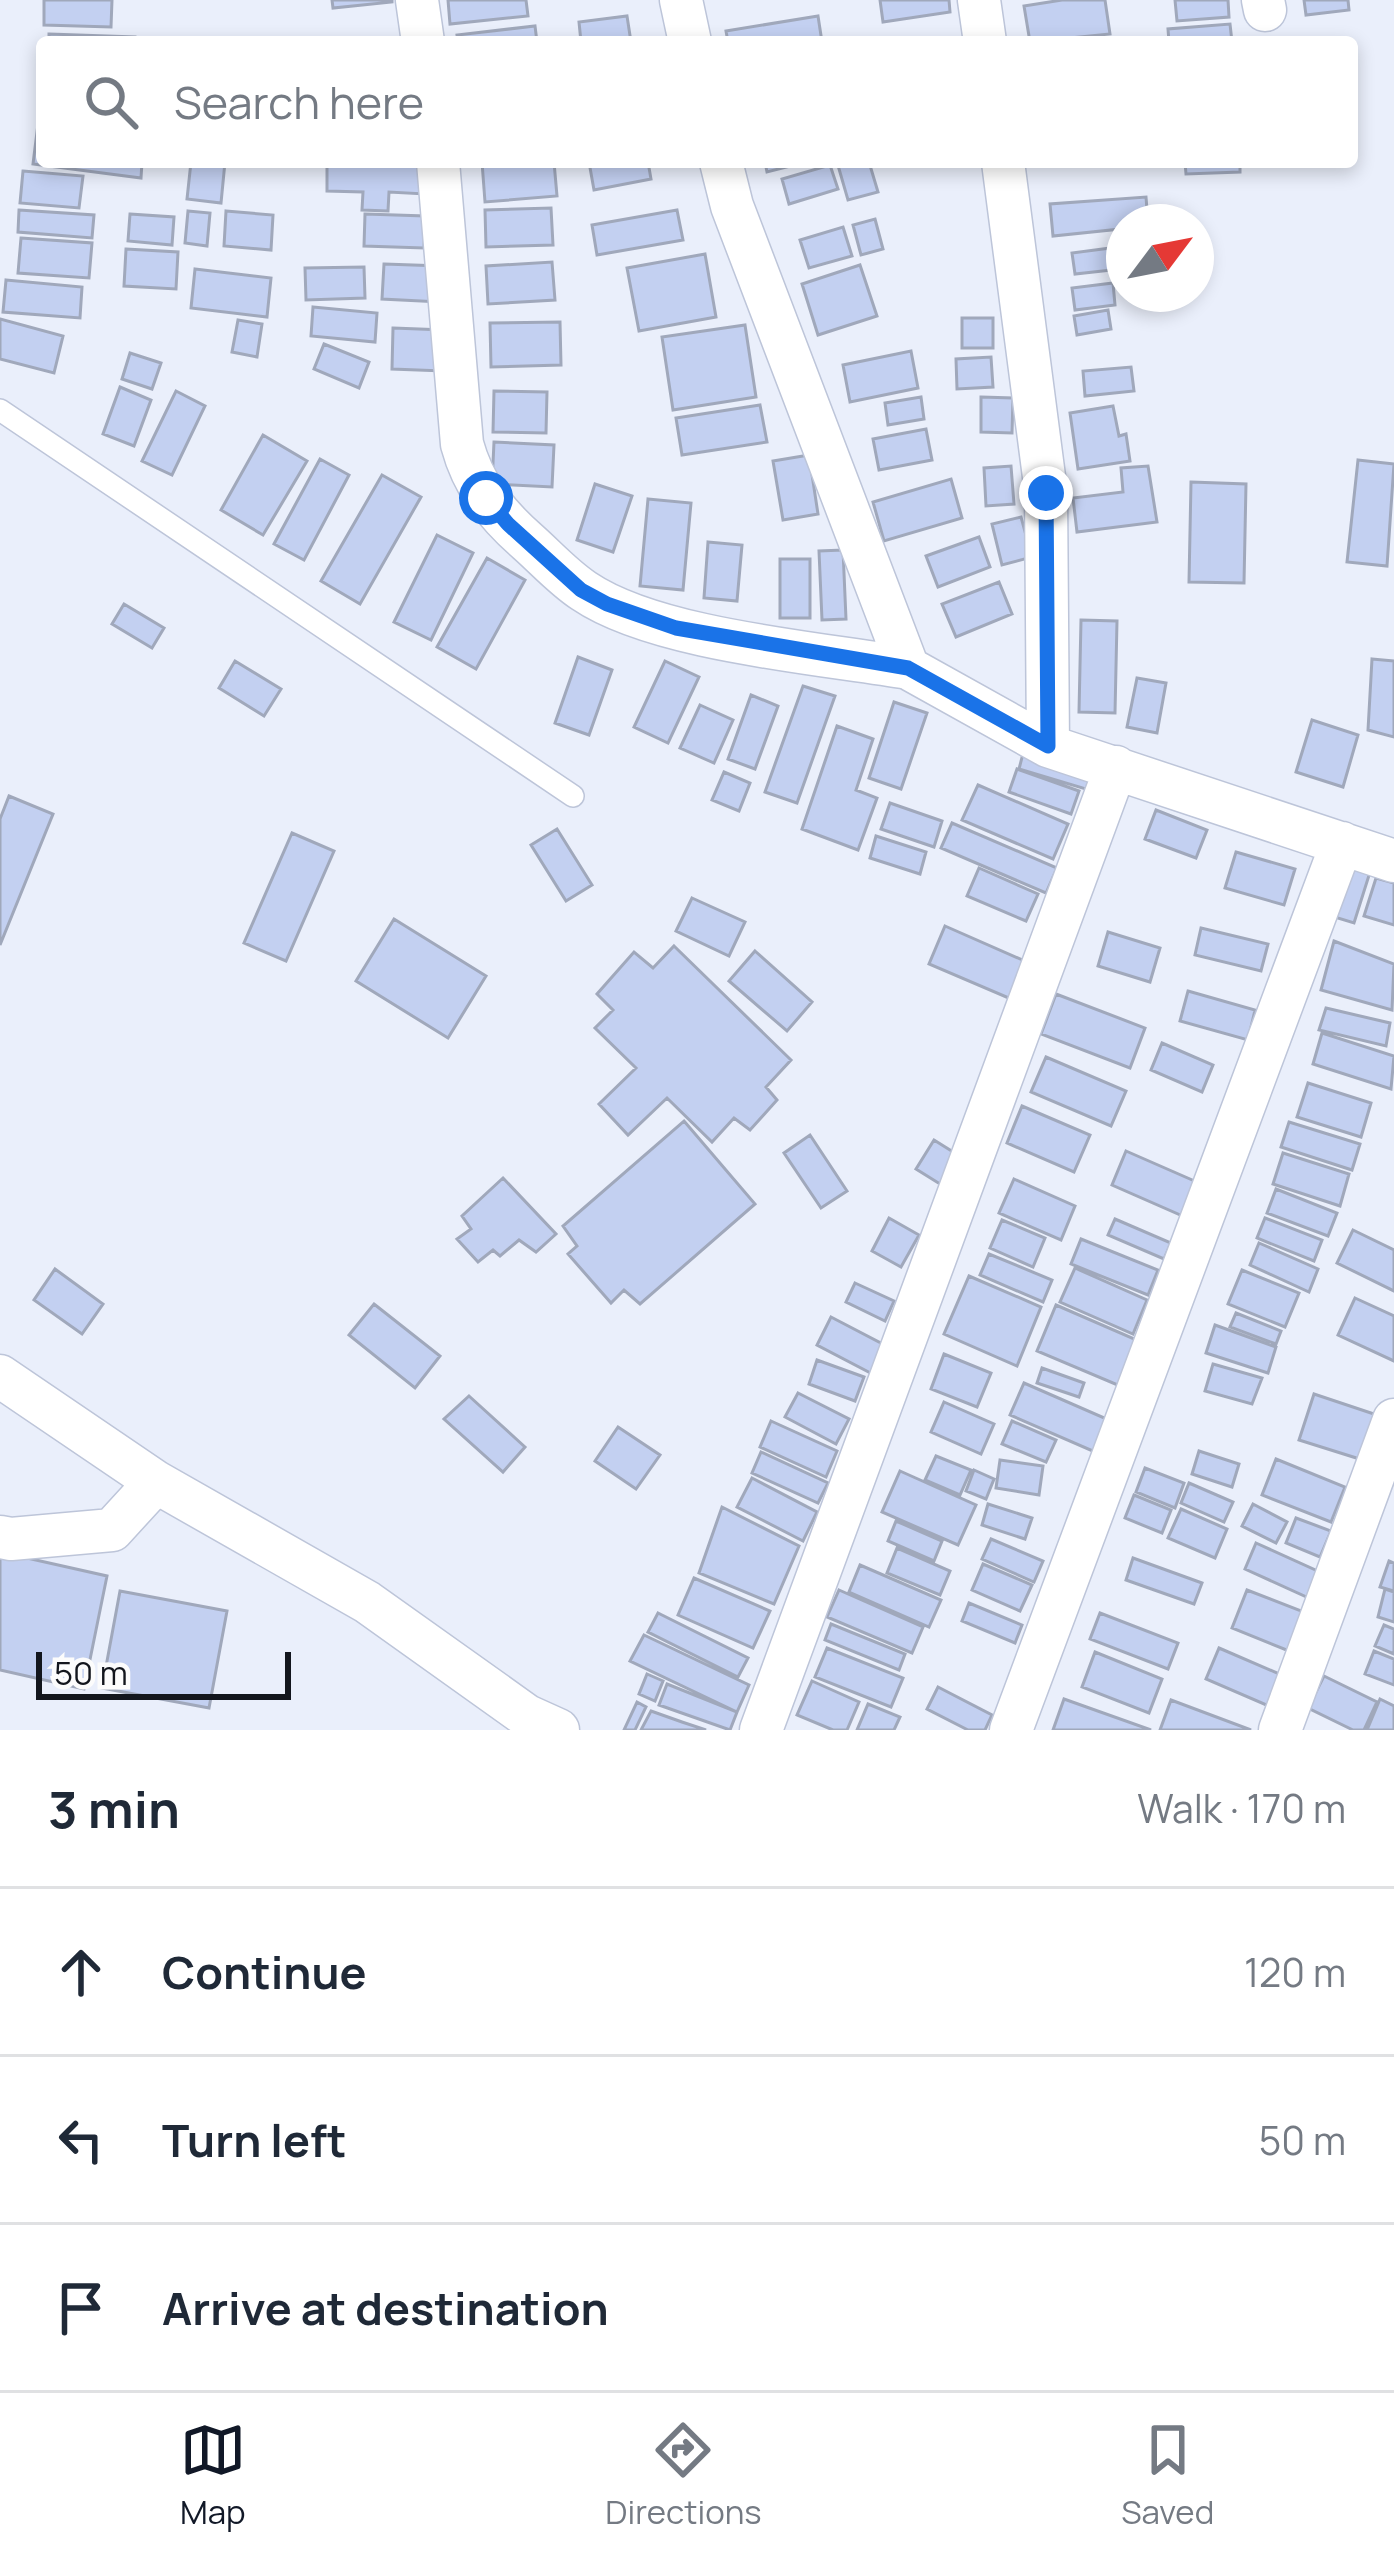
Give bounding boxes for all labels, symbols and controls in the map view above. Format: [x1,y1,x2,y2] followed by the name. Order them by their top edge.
[36,36,1358,168] search box
[78,69,144,135] icon: search
[174,71,424,133] text: Search here
[1106,204,1214,312] north arrow
[1019,466,1073,520] route end
[459,471,513,525] route start
[36,1646,291,1699] scale bar
[54,1650,128,1695] text: 50 m
[48,1774,180,1843] text: 3 min
[1137,1781,1346,1835] text: Walk · 170 m
[48,1939,114,2005] icon: ahead
[162,1941,367,2003] text: Continue
[1244,1945,1346,1999] text: 120 m
[48,2107,114,2173] icon: left
[162,2109,347,2171] text: Turn left
[1259,2113,1346,2167] text: 50 m
[48,2275,114,2341] icon: arrive
[162,2277,609,2339] text: Arrive at destination
[180,2417,246,2534] tab: Map
[605,2417,762,2534] tab: Directions
[1121,2417,1214,2534] tab: Saved

